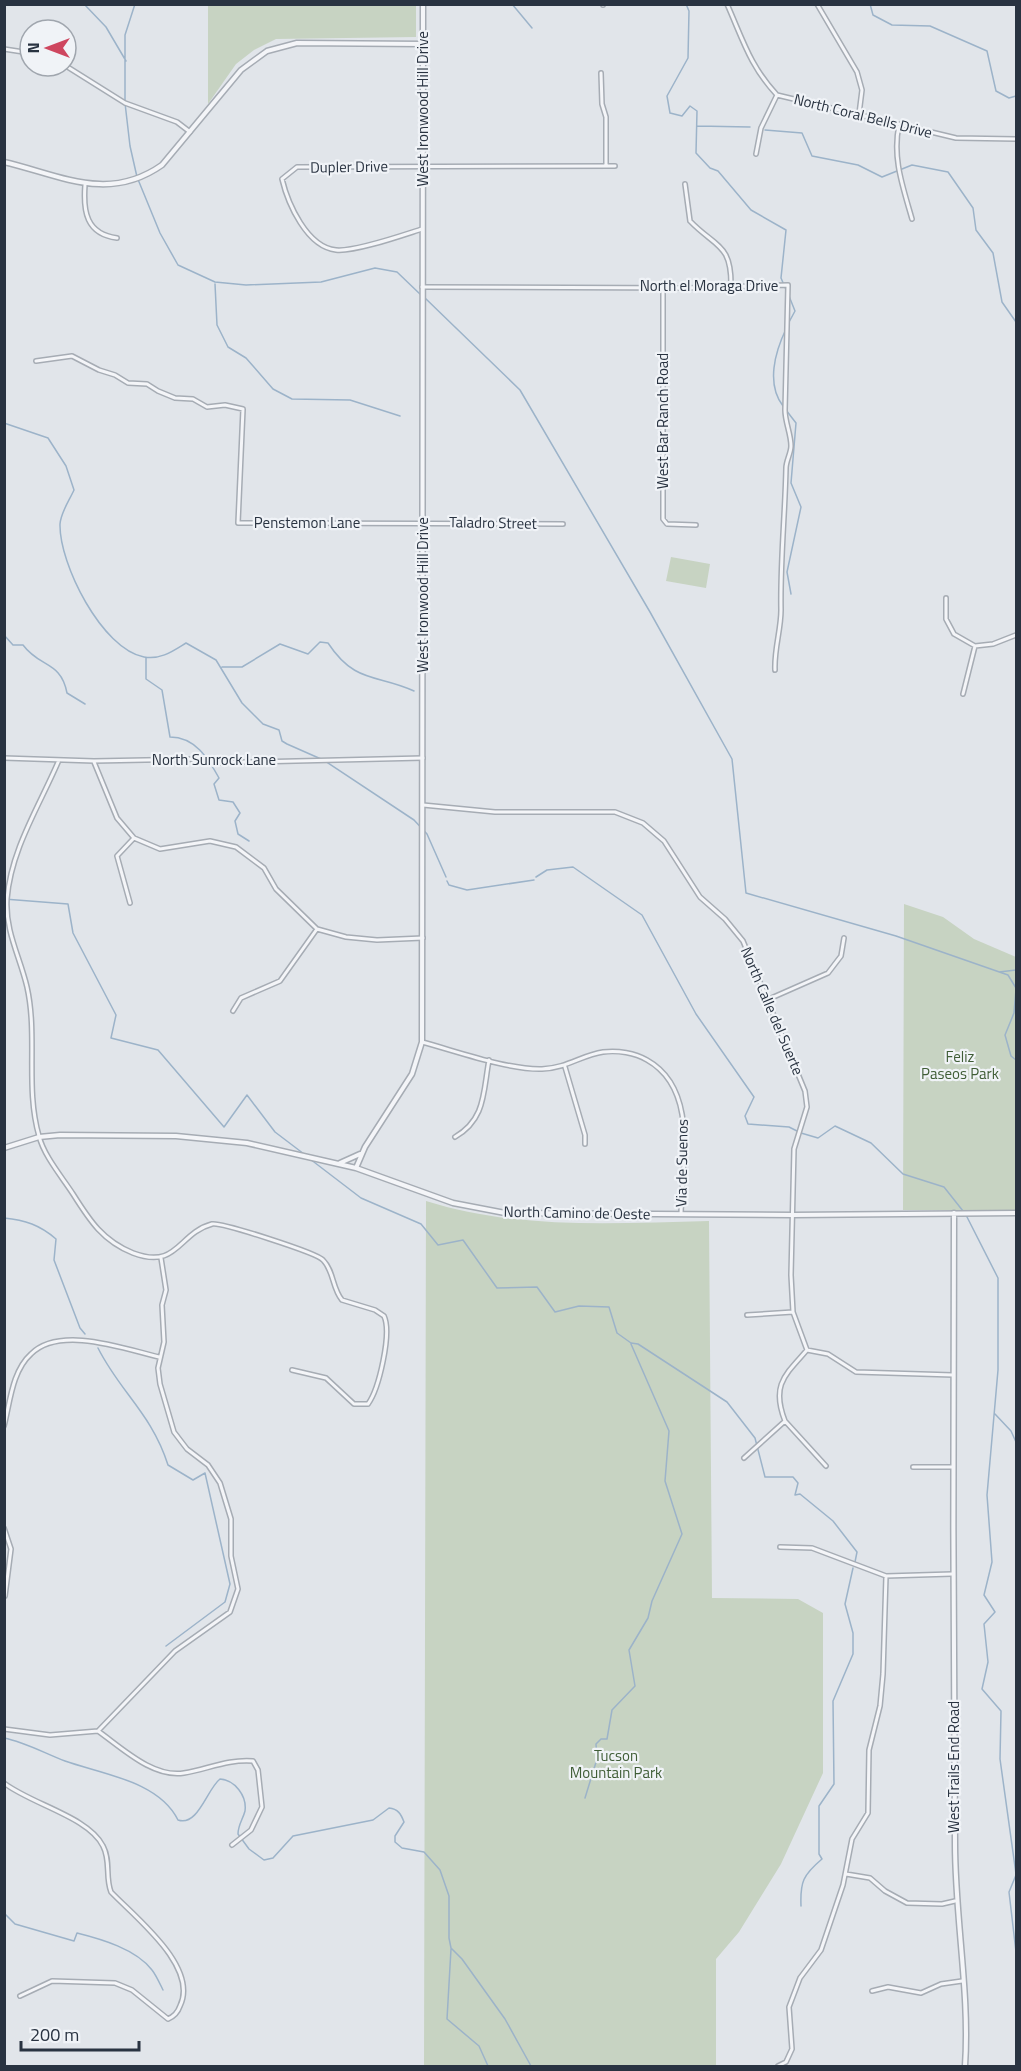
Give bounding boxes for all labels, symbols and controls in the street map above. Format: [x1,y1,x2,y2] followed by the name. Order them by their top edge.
[18,18,78,78] north arrow
[411,31,434,187] street label: West Ironwood Hill Drive
[21,42,45,54] text: N
[791,87,935,144] street label: North Coral Bells Drive
[310,154,388,179] street label: Dupler Drive
[640,274,778,297] street label: North el Moraga Drive
[651,353,674,489] street label: West Bar Ranch Road
[449,510,538,535] street label: Taladro Street
[254,511,360,534] street label: Penstemon Lane
[411,517,434,673] street label: West Ironwood Hill Drive
[152,748,276,771] street label: North Sunrock Lane
[735,943,810,1078] street label: North Calle del Suerte
[921,1045,999,1085] park label: Feliz Paseos Park
[669,1119,694,1207] street label: Via de Suenos
[503,1200,651,1225] street label: North Camino de Oeste
[942,1701,965,1833] street label: West Trails End Road
[570,1744,662,1784] park label: Tucson Mountain Park
[21,2014,140,2052] scale bar
[30,2021,79,2048] text: 200 m

